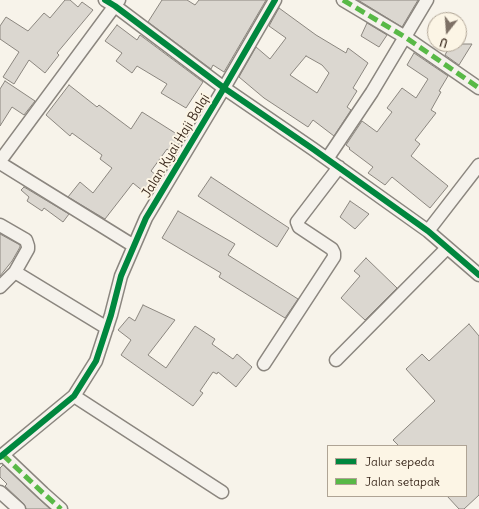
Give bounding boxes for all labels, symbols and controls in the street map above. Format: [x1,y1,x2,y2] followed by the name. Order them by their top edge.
[427,12,467,52] north arrow
[438,35,449,50] text: U
[139,91,213,201] street label: Jalan Kyai Haji Balqi
[327,445,467,497] legend
[365,454,435,469] text: Jalur sepeda
[365,474,440,489] text: Jalan setapak

